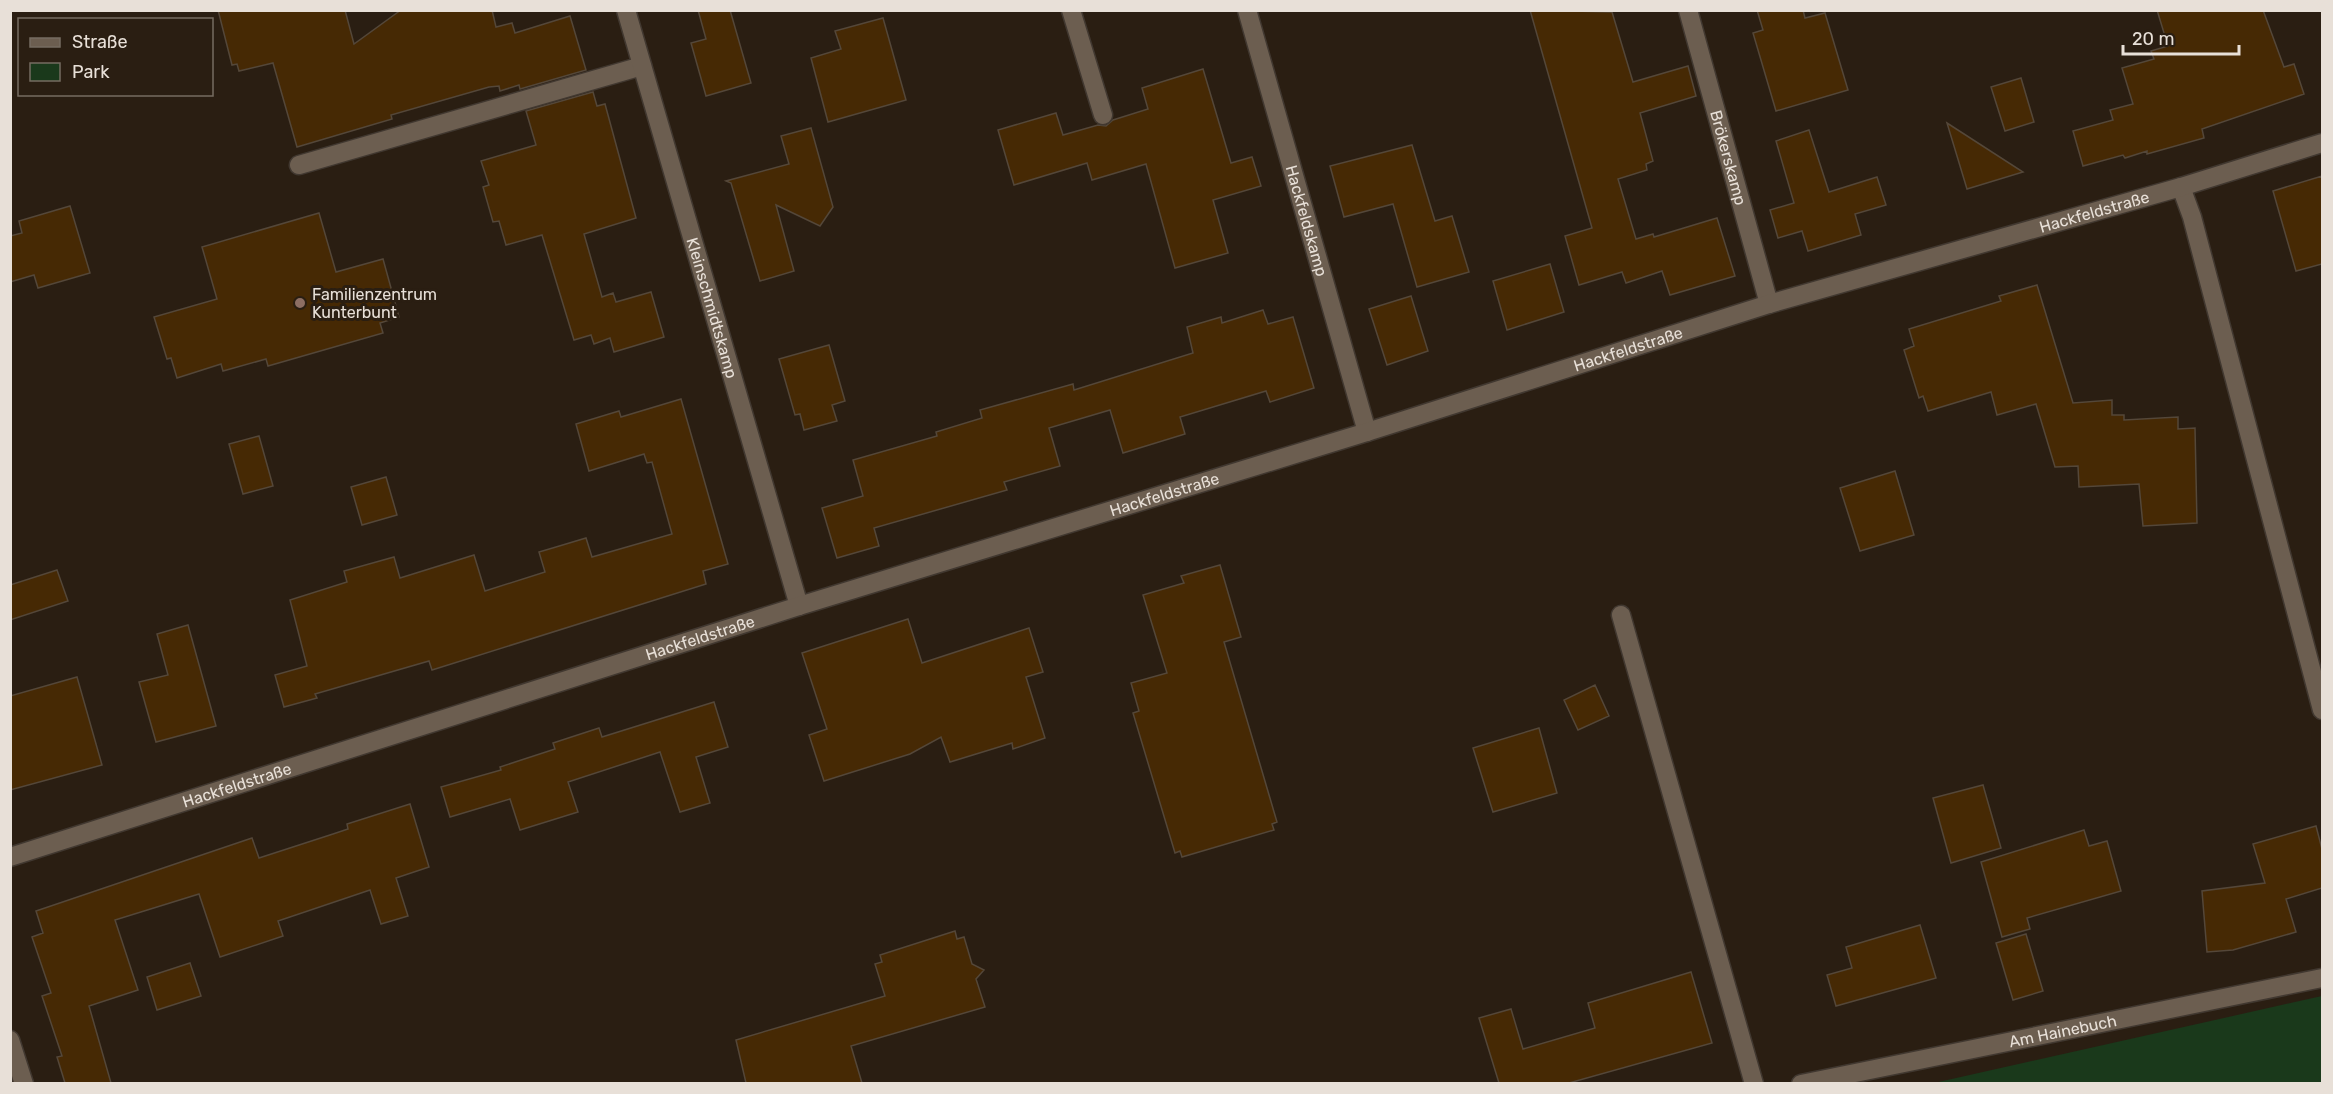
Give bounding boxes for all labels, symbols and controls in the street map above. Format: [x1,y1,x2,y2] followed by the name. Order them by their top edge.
[18,18,213,96] legend
[2123,18,2238,56] scale bar
[2132,28,2174,50] text: 20 m
[72,31,128,53] text: Straße
[72,61,110,83] text: Park
[1707,108,1751,207] street label: Brökerskamp
[1282,163,1332,278] street label: Hackfeldskamp
[2037,187,2151,236] street label: Hackfeldstraße
[683,235,742,380] street label: Kleinschmidtskamp
[312,285,437,322] place label: Familienzentrum Kunterbunt
[293,296,307,310] marker: Familienzentrum Kunterbunt
[1571,323,1685,375] street label: Hackfeldstraße
[1107,468,1221,520] street label: Hackfeldstraße
[643,611,757,664] street label: Hackfeldstraße
[180,759,294,811] street label: Hackfeldstraße
[2007,1011,2118,1051] street label: Am Hainebuch

